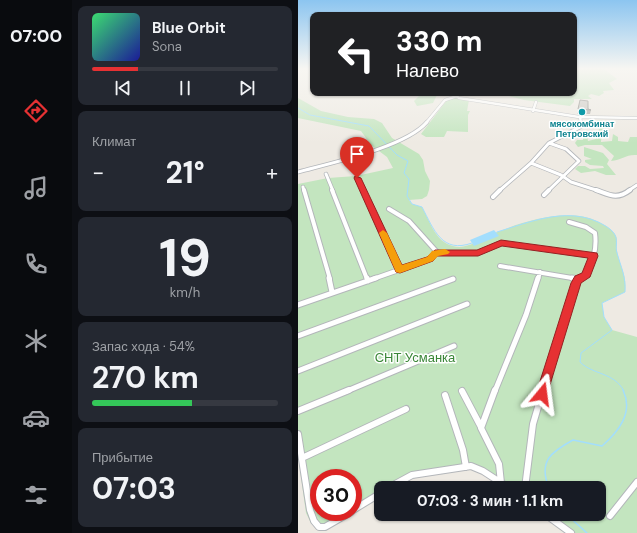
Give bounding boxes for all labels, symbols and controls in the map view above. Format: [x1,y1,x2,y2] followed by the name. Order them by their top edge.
[152,18,226,38] text: Blue Orbit
[396,23,482,60] text: 330 m
[10,24,62,48] text: 07:00
[330,28,382,80] icon: left
[152,38,182,55] text: Sona
[396,59,459,83] text: Налево
[112,77,134,99] icon: previous
[174,77,196,99] icon: pause
[236,77,258,99] icon: next
[22,97,50,125] icon: directions
[577,107,587,117] marker: мясокомбинат Петровский
[550,118,615,140] place label: мясокомбинат Петровский
[92,133,136,150] text: Климат
[340,137,374,178] pin
[346,143,368,165] icon: arrive
[165,153,205,192] text: 21°
[92,158,104,187] text: −
[266,158,278,187] text: +
[22,174,50,202] icon: music
[159,224,211,292] text: 19
[22,250,50,278] icon: phone
[170,284,200,301] text: km/h
[22,327,50,355] icon: climate
[92,338,195,355] text: Запас хода · 54%
[375,349,456,366] park label: СНТ Усманка
[92,358,199,397] text: 270 km
[521,373,563,415] position arrow
[22,404,50,432] icon: car
[92,449,153,466] text: Прибытие
[92,469,176,508] text: 07:03
[310,469,362,521] speed limit sign: 30
[22,481,50,509] icon: filters
[417,491,563,511] text: 07:03 · 3 мин · 1.1 km

